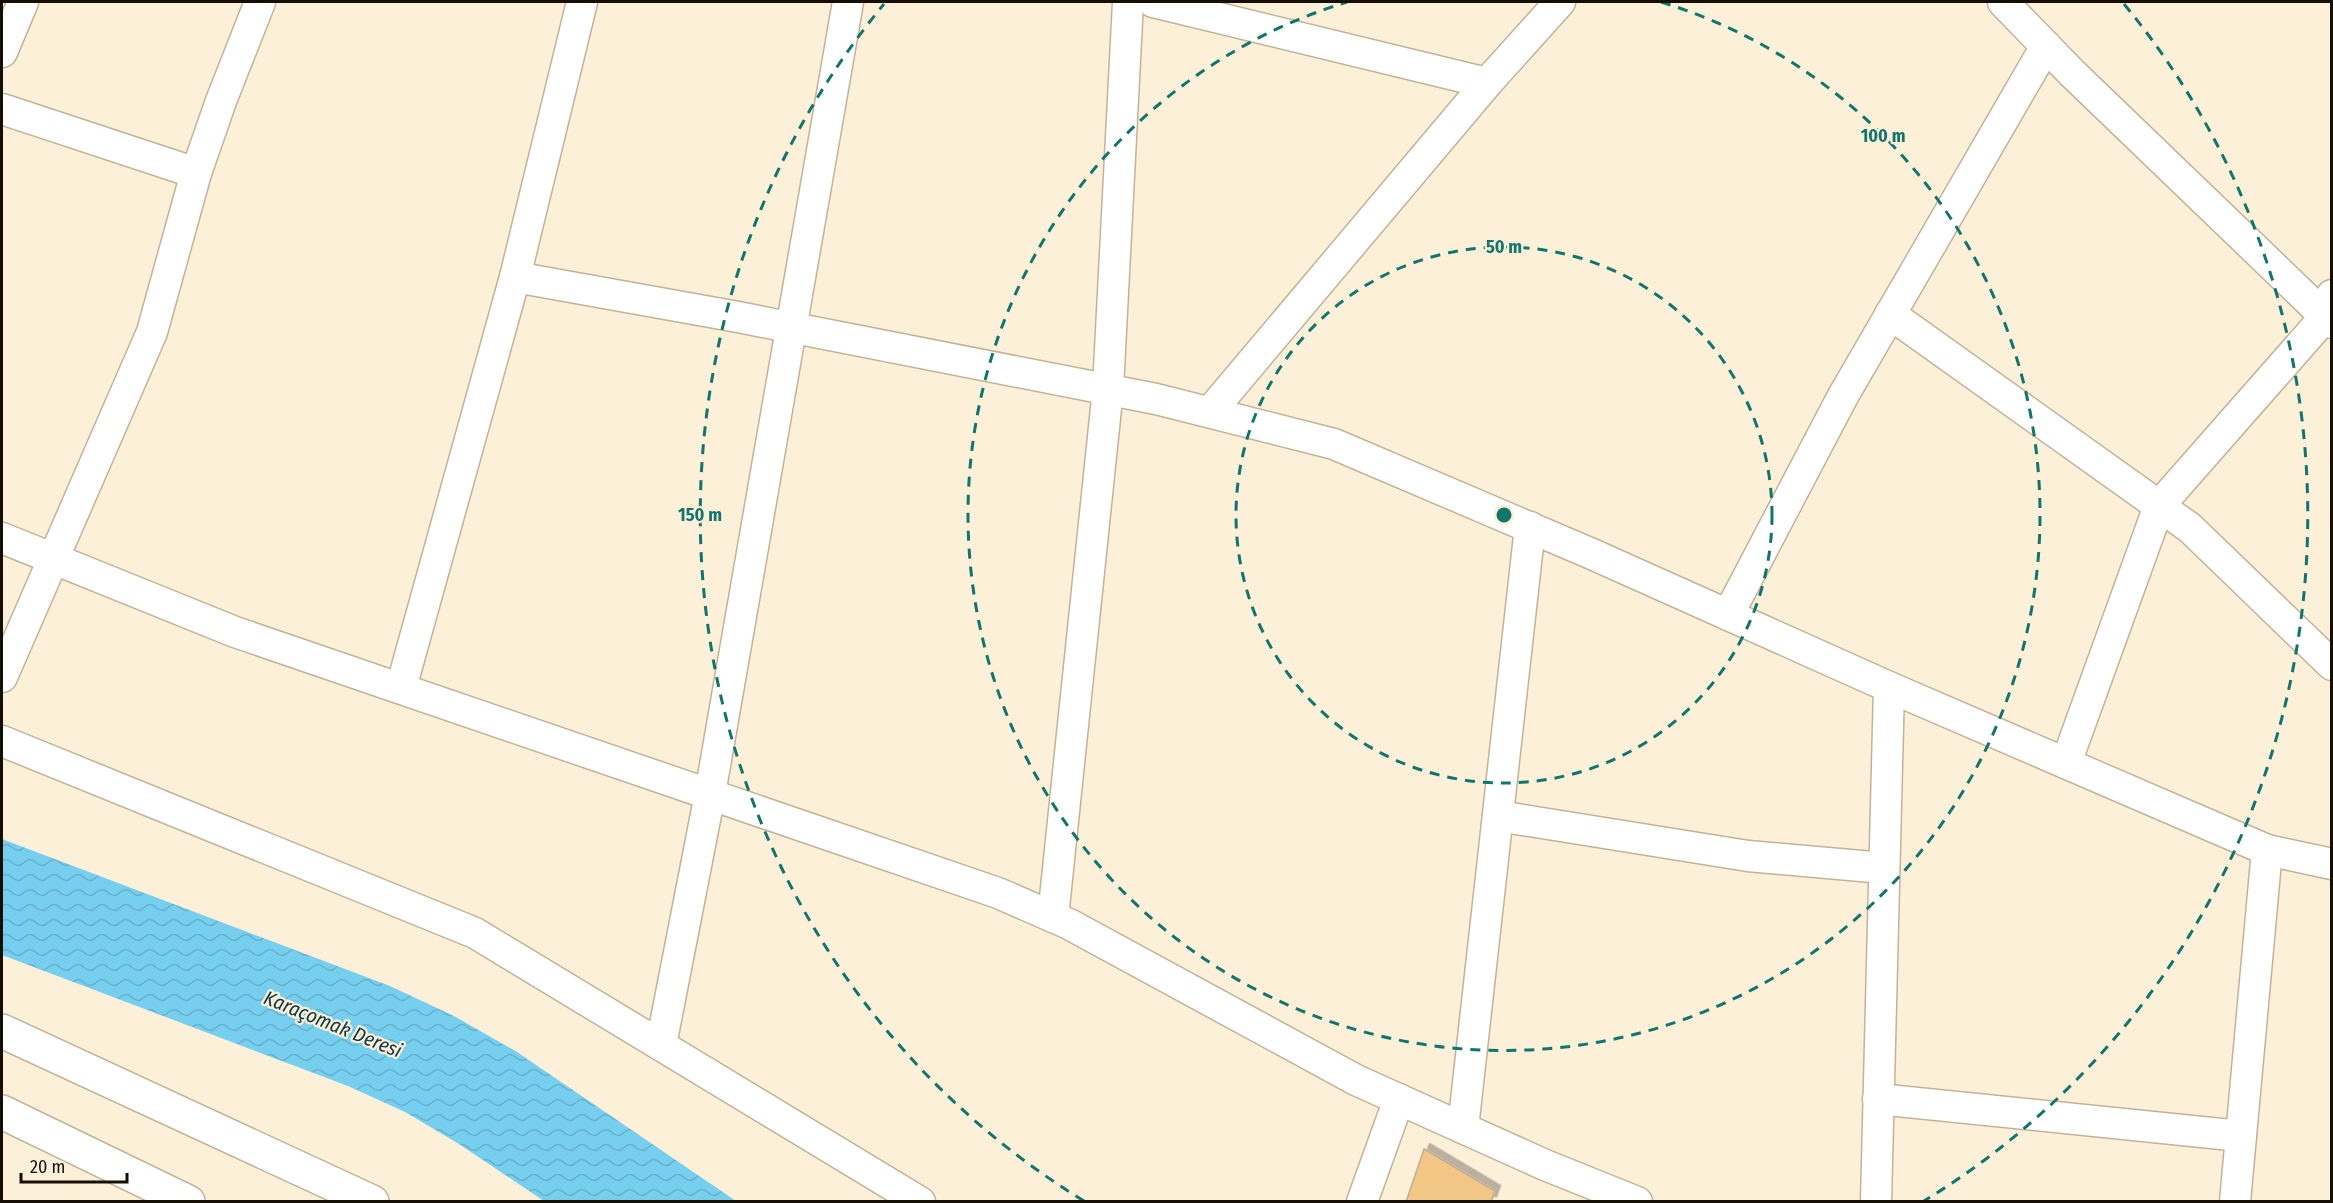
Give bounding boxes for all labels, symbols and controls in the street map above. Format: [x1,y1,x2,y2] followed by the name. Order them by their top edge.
[1861,125,1905,147] text: 100 m
[1486,236,1522,258] text: 50 m
[678,504,722,526] text: 150 m
[1494,505,1514,525] centre of rings
[260,985,406,1063] water label: Karaçomak Deresi
[21,1146,128,1184] scale bar
[30,1156,65,1178] text: 20 m

